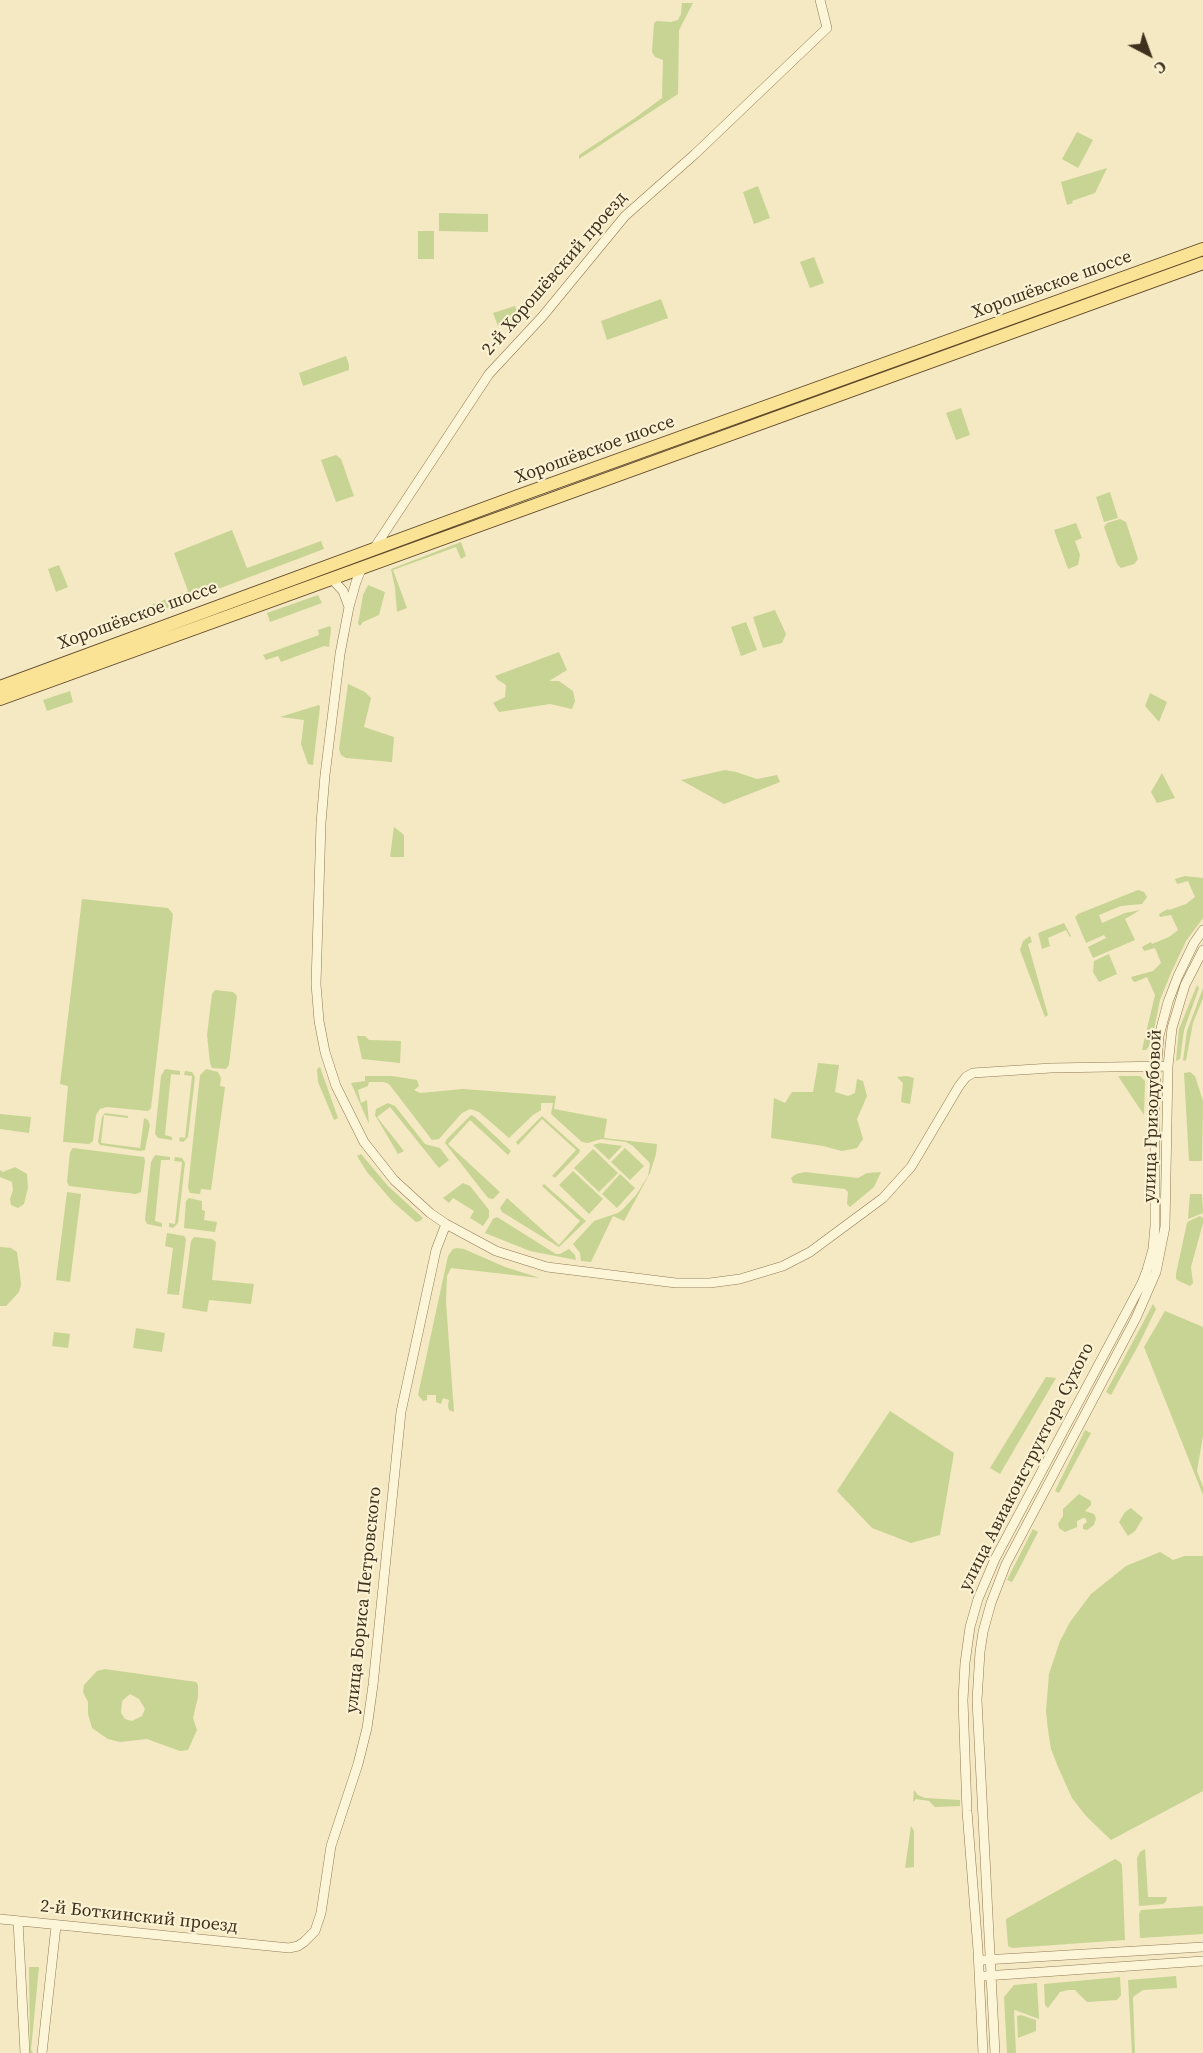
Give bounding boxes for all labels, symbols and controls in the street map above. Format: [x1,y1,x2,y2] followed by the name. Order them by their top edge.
[1119,24,1179,84] north arrow
[1150,56,1172,79] text: С
[478,188,632,360] street label: 2-й Хорошёвский проезд
[969,246,1135,324] street label: Хорошёвское шоссе
[512,411,678,489] street label: Хорошёвское шоссе
[55,577,221,655] street label: Хорошёвское шоссе
[1139,1029,1167,1203] street label: улица Гризодубовой
[955,1339,1099,1595] street label: улица Авиаконструктора Сухого
[341,1486,387,1714] street label: улица Бориса Петровского
[39,1896,239,1938] street label: 2-й Боткинский проезд

